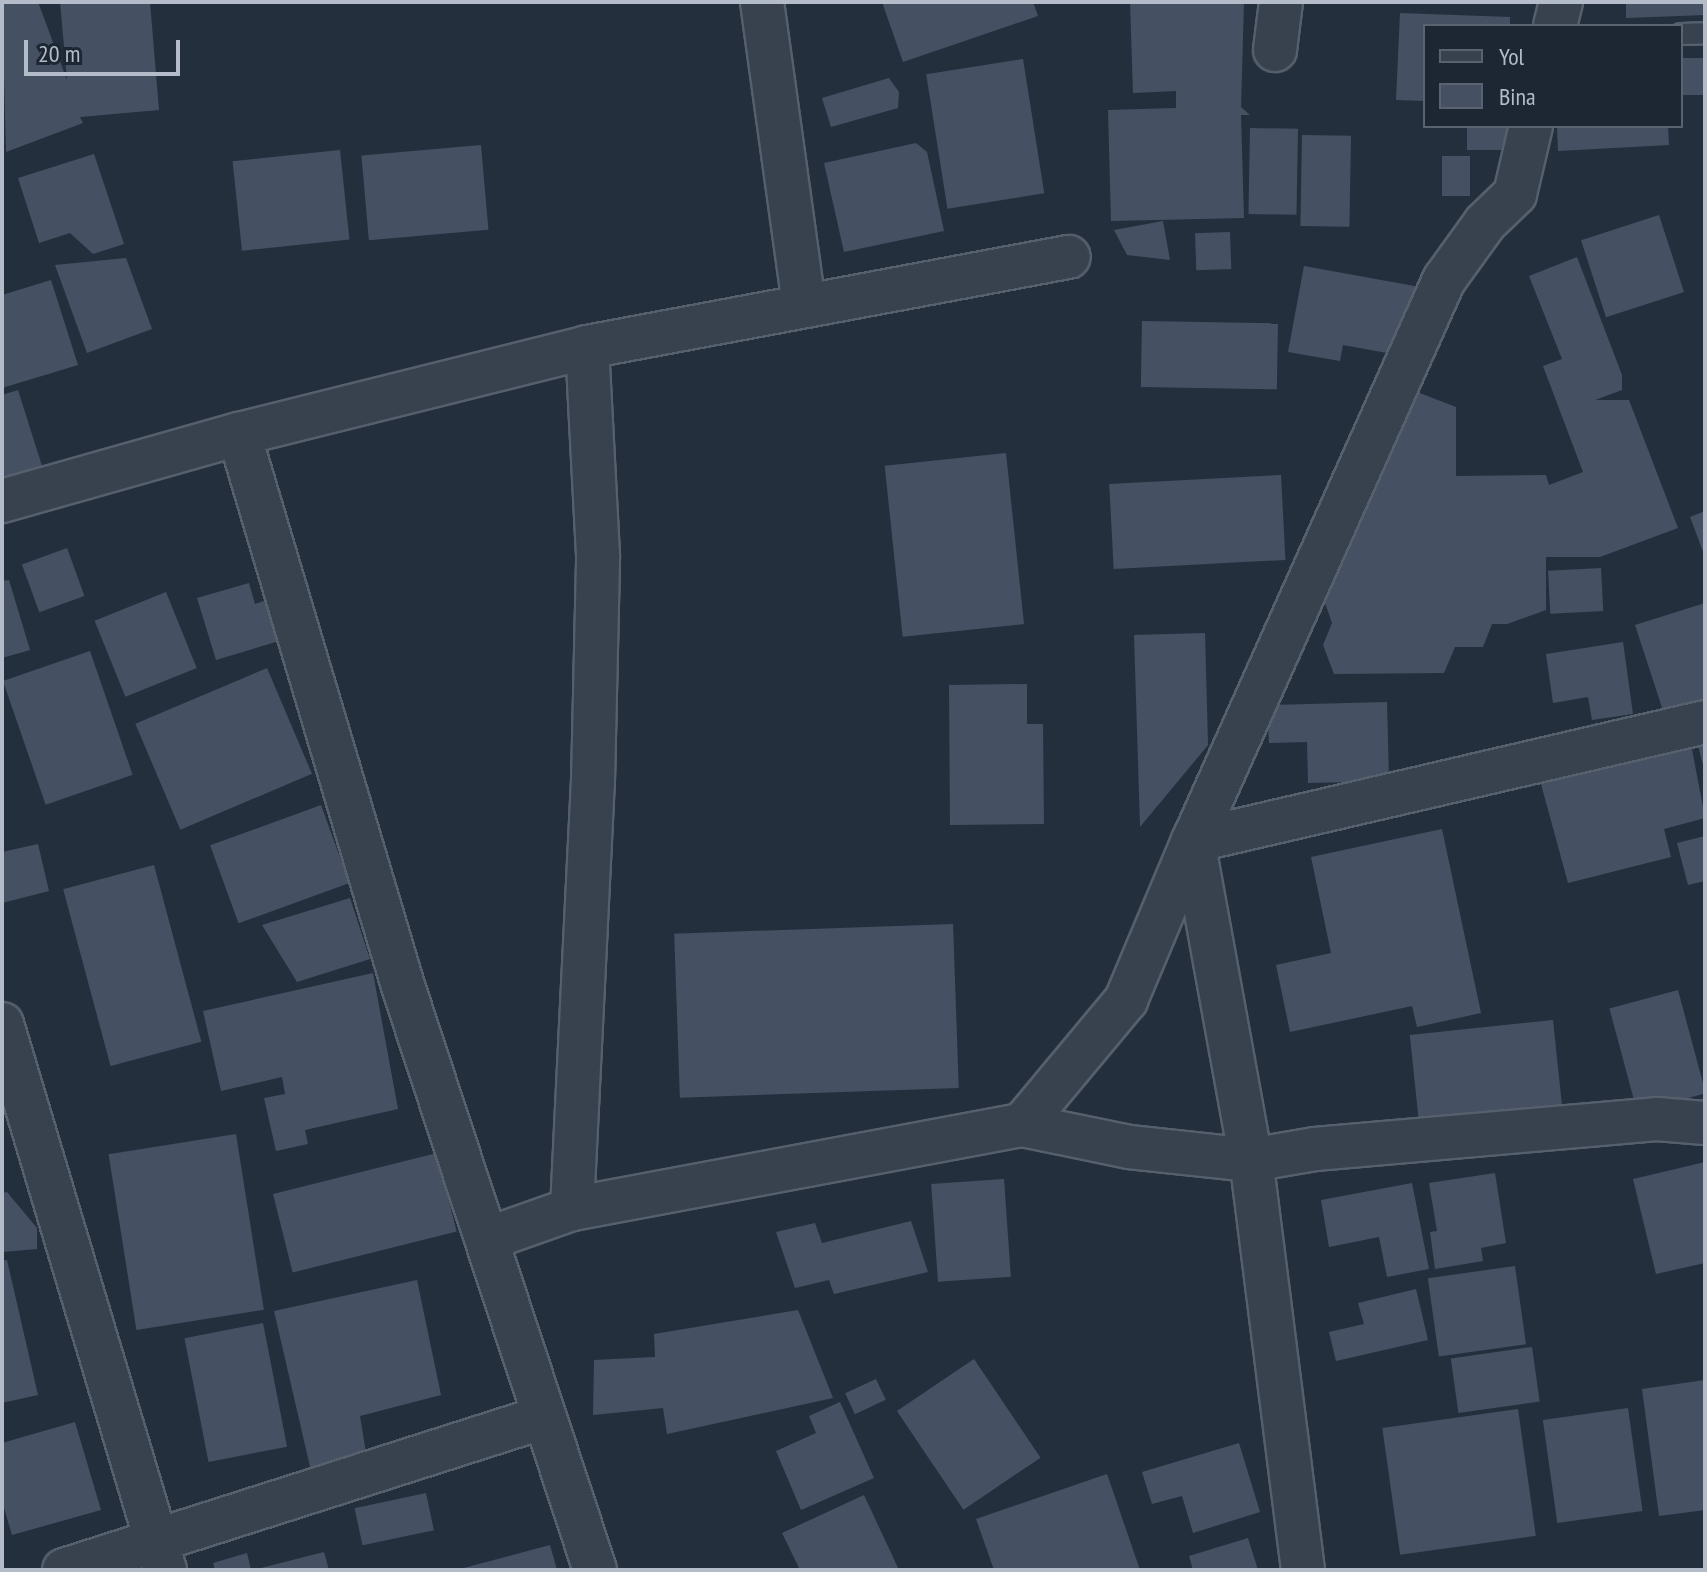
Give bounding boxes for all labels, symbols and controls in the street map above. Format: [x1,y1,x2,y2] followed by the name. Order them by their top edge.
[28,24,184,74] scale bar
[1423,24,1683,128] legend
[38,38,80,69] text: 20 m
[1499,41,1524,72] text: Yol
[1499,81,1536,112] text: Bina

